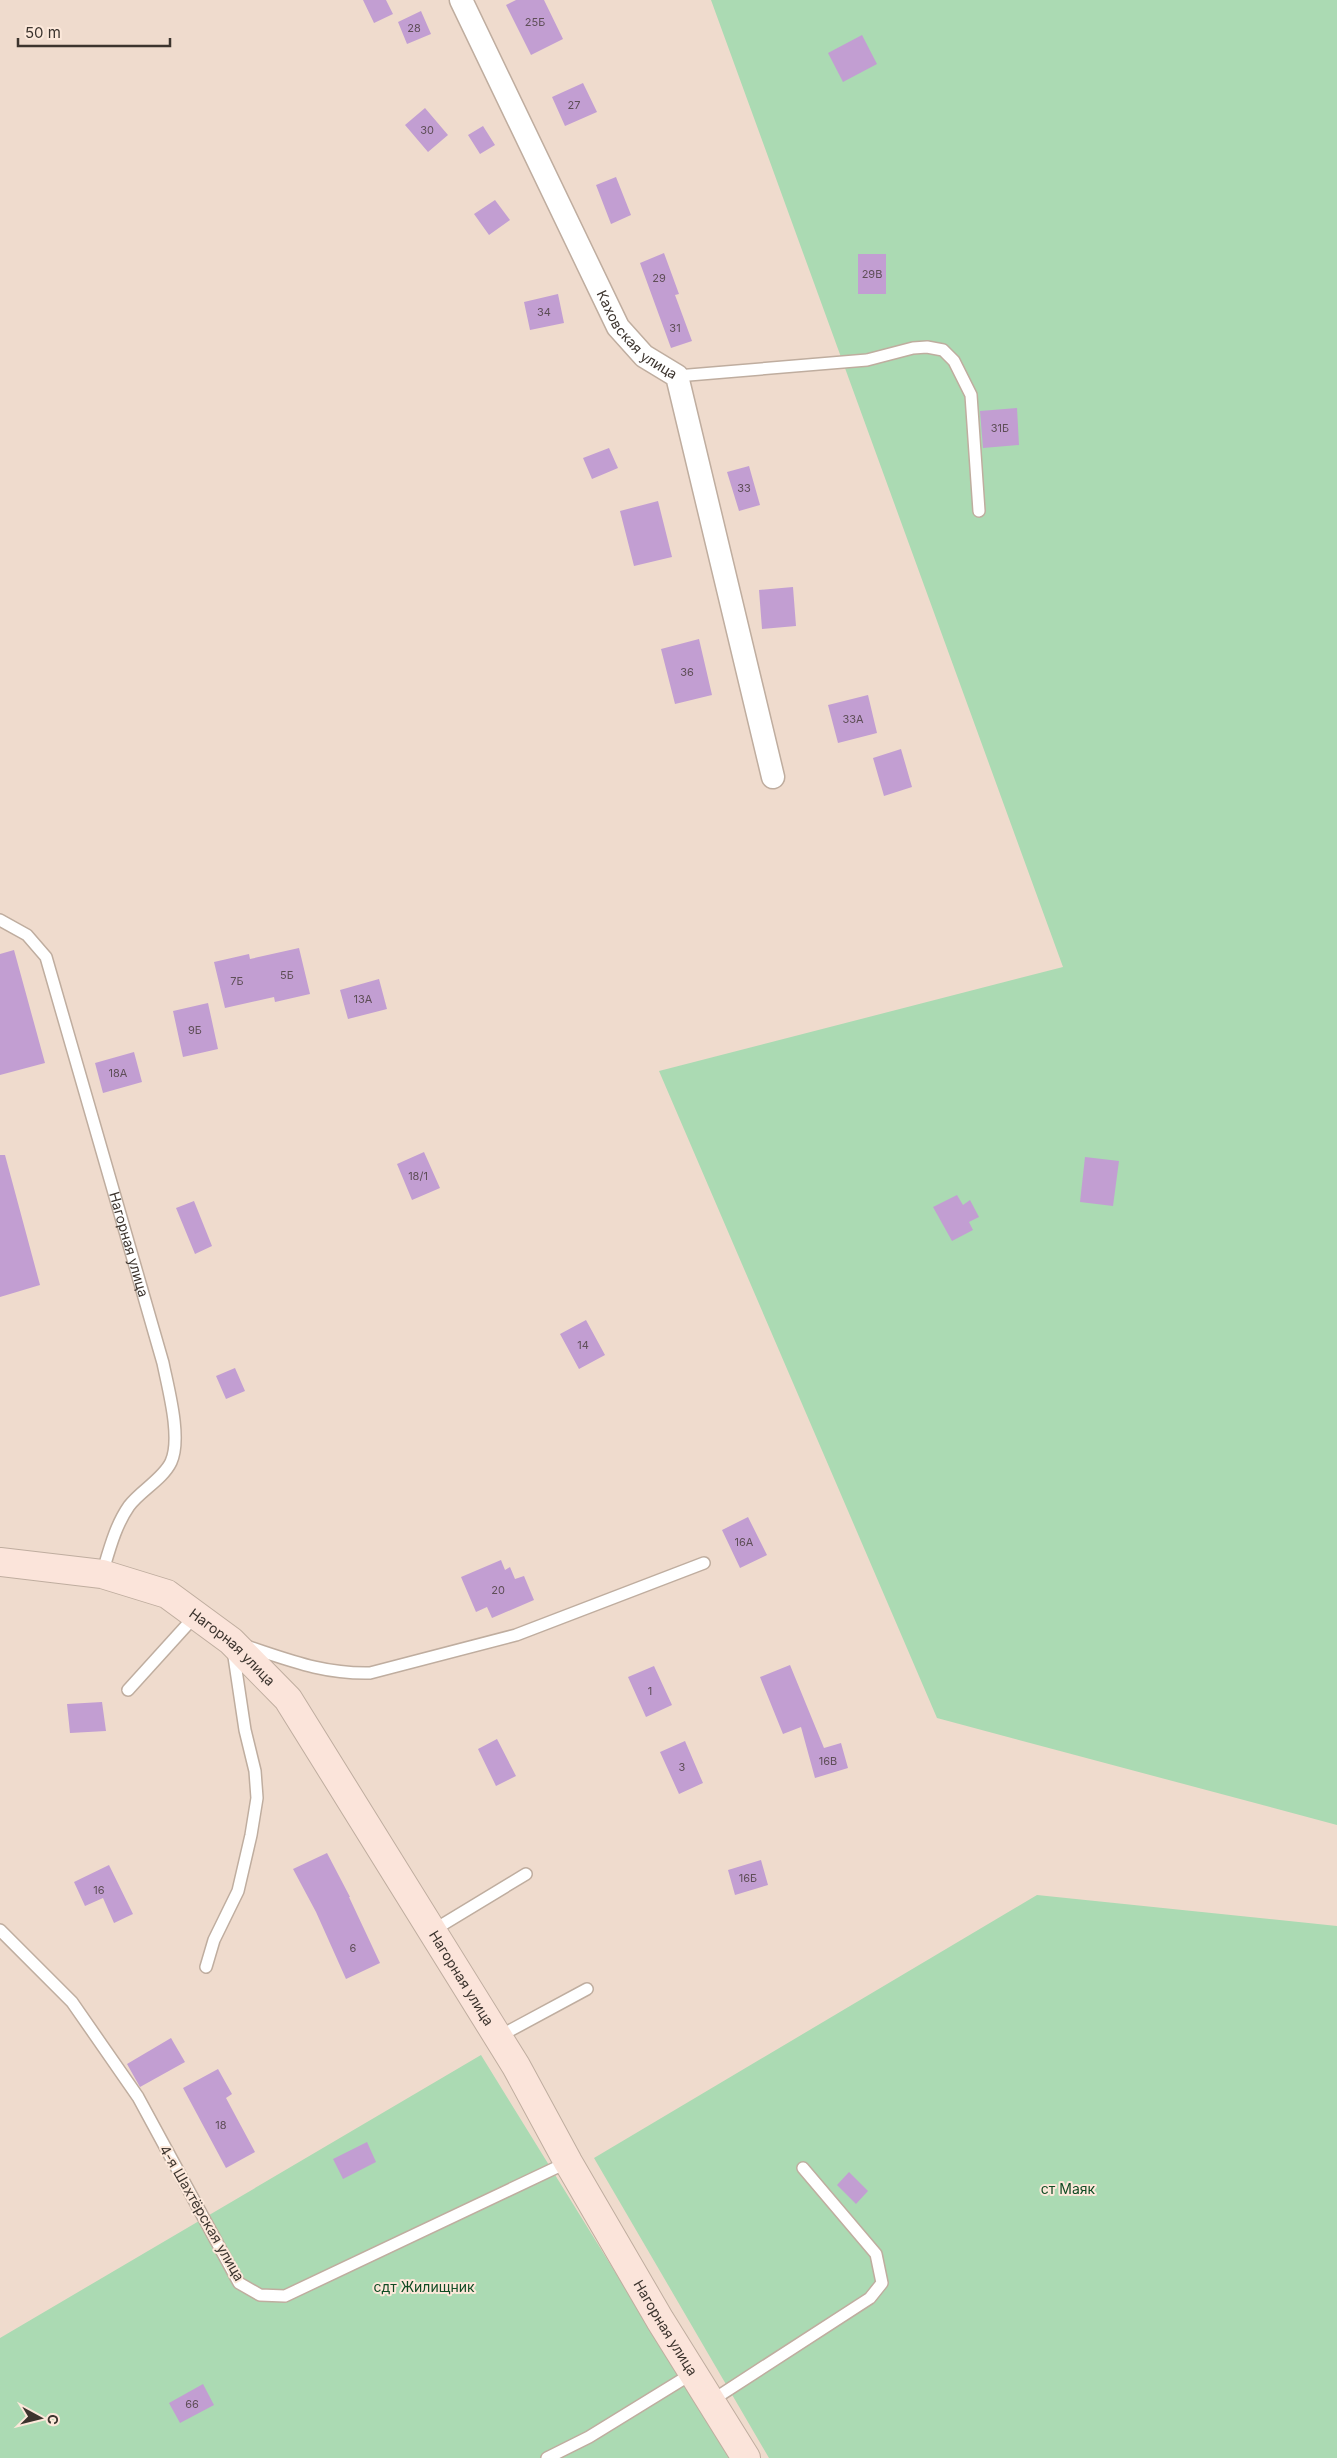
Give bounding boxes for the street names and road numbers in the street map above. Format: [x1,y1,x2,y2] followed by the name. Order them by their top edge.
[594,287,681,382] street label: Каховская улица
[106,1190,153,1299] street label: Нагорная улица
[186,1604,279,1689] street label: Нагорная улица
[426,1927,498,2029] street label: Нагорная улица
[156,2142,248,2284] street label: 4-я Шахтёрская улица
[630,2277,701,2378] street label: Нагорная улица

